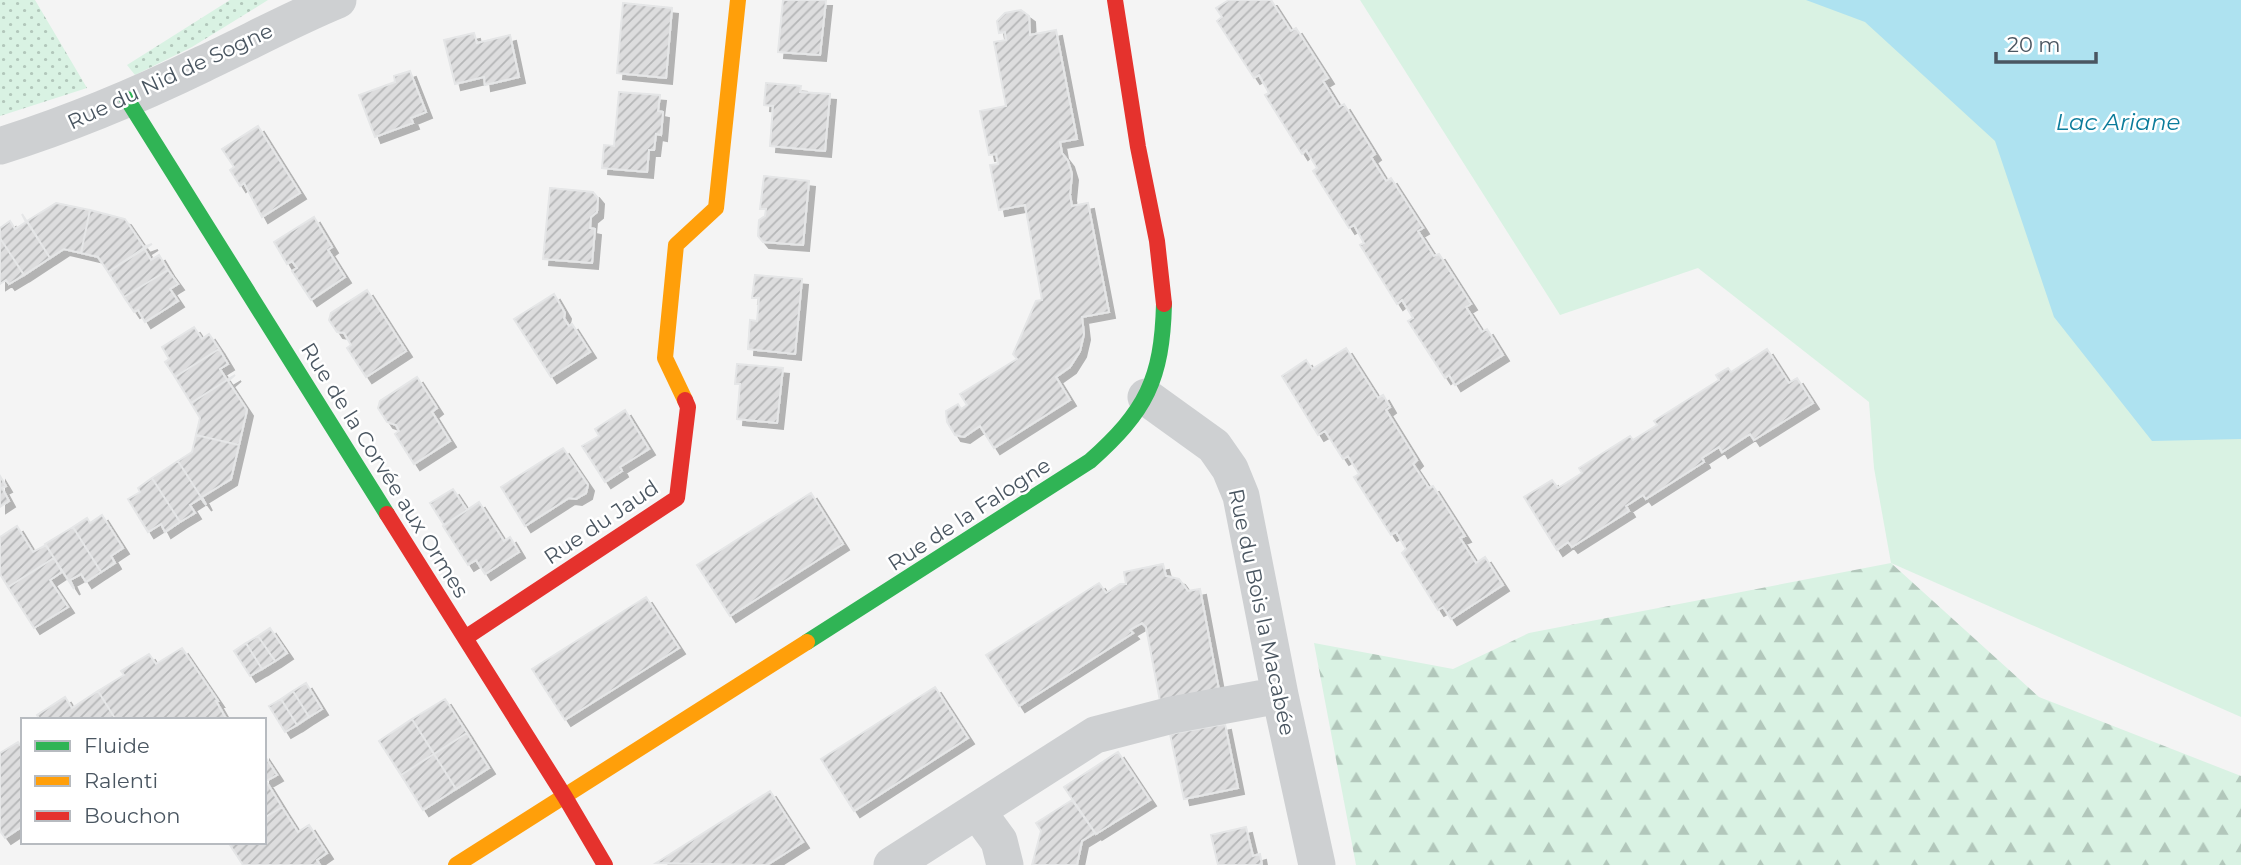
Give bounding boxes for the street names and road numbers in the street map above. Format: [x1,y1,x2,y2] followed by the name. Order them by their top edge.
[63,17,277,135] street label: Rue du Nid de Sogne
[296,338,474,602] street label: Rue de la Corvée aux Ormes
[883,452,1055,576] street label: Rue de la Falogne
[539,475,663,569] street label: Rue du Jaud
[1224,486,1300,738] street label: Rue du Bois la Macabée

